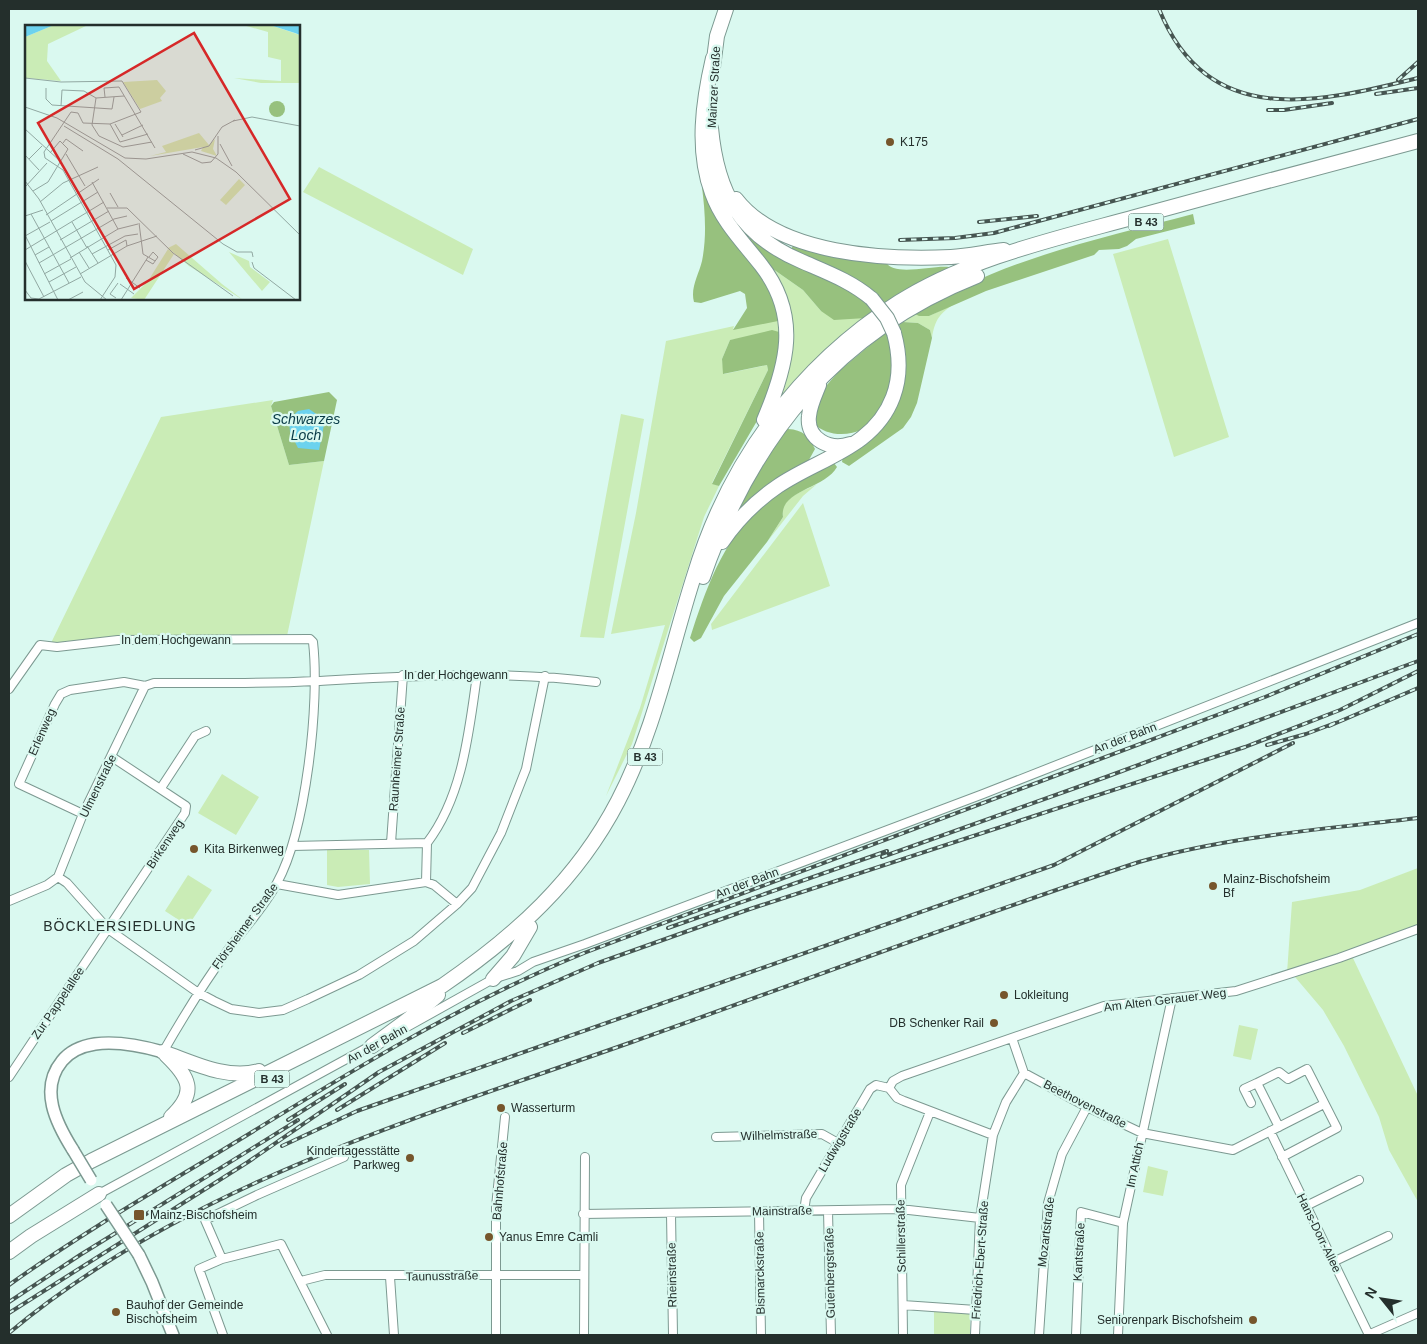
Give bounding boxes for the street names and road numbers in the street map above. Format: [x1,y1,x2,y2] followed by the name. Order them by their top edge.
[705,45,723,128] street label: Mainzer Straße
[1128,213,1164,230] road number: B 43
[121,633,231,647] street label: In dem Hochgewann
[404,668,508,682] street label: In der Hochgewann
[25,706,59,758] street label: Erlenweg
[386,706,408,812] street label: Raunheimer Straße
[1091,720,1159,756] street label: An der Bahn
[628,749,662,766] road number: B 43
[77,752,119,820] street label: Ulmenstraße
[144,817,186,871] street label: Birkenweg
[713,865,781,901] street label: An der Bahn
[209,880,281,972] street label: Flörsheimer Straße
[29,964,87,1042] street label: Zur Pappelallee
[1103,986,1227,1014] street label: Am Alten Gerauer Weg
[344,1022,410,1066] street label: An der Bahn
[254,1070,290,1088] road number: B 43
[1041,1077,1129,1131] street label: Beethovenstraße
[815,1105,865,1174] street label: Ludwigstraße
[740,1127,818,1143] street label: Wilhelmstraße
[490,1141,510,1221] street label: Bahnhofstraße
[1123,1141,1147,1189] street label: Im Attich
[1294,1191,1344,1275] street label: Hans-Dorr-Allee
[1035,1196,1057,1268] street label: Mozartstraße
[893,1199,909,1273] street label: Schillerstraße
[969,1200,991,1320] street label: Friedrich-Ebert-Straße
[752,1203,812,1219] street label: Mainstraße
[1070,1222,1088,1282] street label: Kantstraße
[822,1227,838,1318] street label: Gutenbergstraße
[752,1231,768,1315] street label: Bismarckstraße
[664,1242,680,1308] street label: Rheinstraße
[406,1268,479,1284] street label: Taunusstraße

